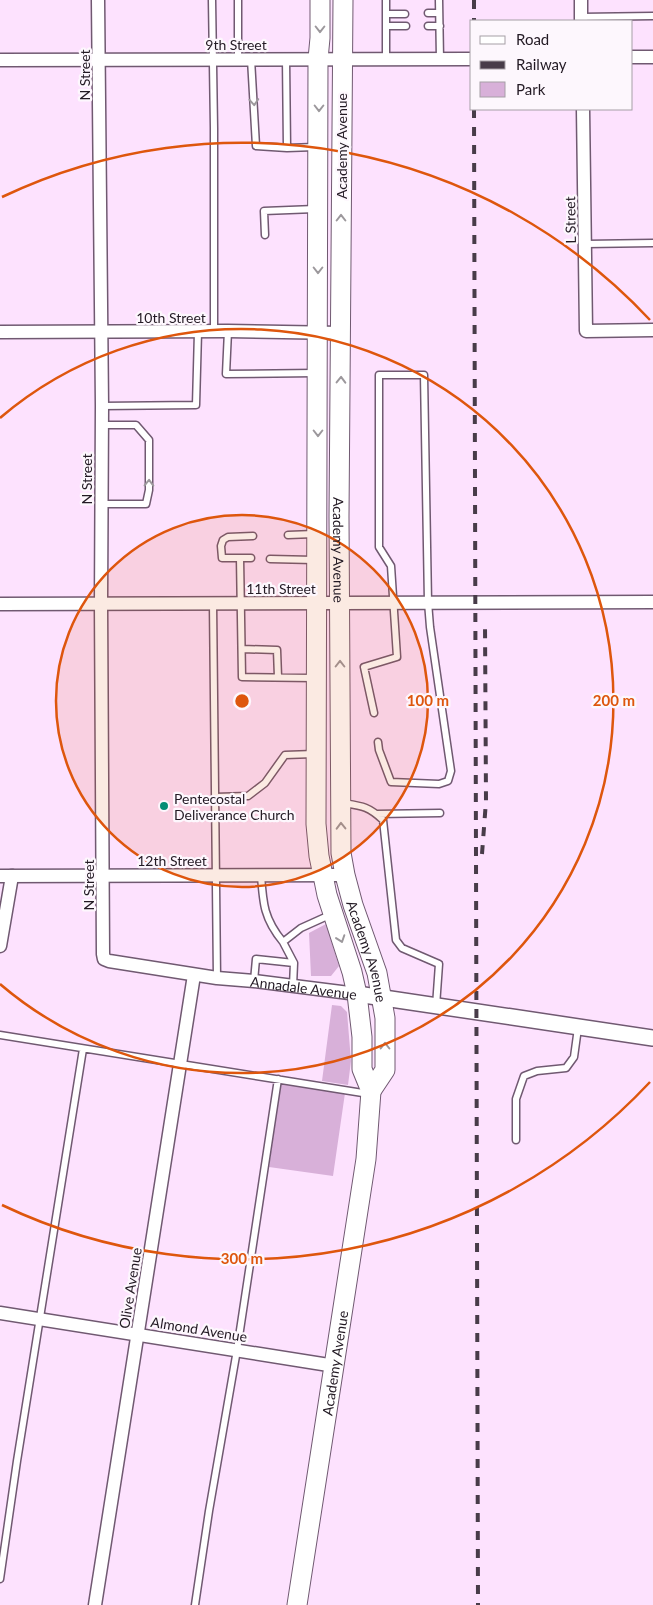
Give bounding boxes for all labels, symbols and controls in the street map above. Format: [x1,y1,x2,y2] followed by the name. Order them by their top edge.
[470,20,633,110] legend
[315,26,325,34] one-way arrow
[516,30,549,48] text: Road
[205,36,267,53] street label: 9th Street
[76,49,93,101] street label: N Street
[516,55,567,73] text: Railway
[516,80,546,98] text: Park
[333,93,350,199] street label: Academy Avenue
[248,99,259,107] one-way arrow
[314,104,324,112] one-way arrow
[561,196,579,244] street label: L Street
[336,214,346,222] one-way arrow
[313,266,323,274] one-way arrow
[136,309,206,326] street label: 10th Street
[336,376,346,384] one-way arrow
[313,429,323,437] one-way arrow
[78,453,95,505] street label: N Street
[144,479,154,487] one-way arrow
[330,497,348,603] street label: Academy Avenue
[246,580,316,597] street label: 11th Street
[335,659,345,667] one-way arrow
[407,691,449,709] text: 100 m
[593,691,635,709] text: 200 m
[233,692,251,710] centre of rings
[174,790,295,823] place label: Pentecostal Deliverance Church
[158,800,170,812] marker: Pentecostal Deliverance Church
[336,822,346,830] one-way arrow
[137,852,207,869] street label: 12th Street
[80,859,97,911] street label: N Street
[344,898,391,1003] street label: Academy Avenue
[335,934,345,943] one-way arrow
[249,972,358,1002] street label: Annadale Avenue
[380,1042,390,1050] one-way arrow
[115,1246,145,1330] street label: Olive Avenue
[221,1249,263,1267] text: 300 m
[318,1309,351,1417] street label: Academy Avenue
[150,1313,248,1345] street label: Almond Avenue

